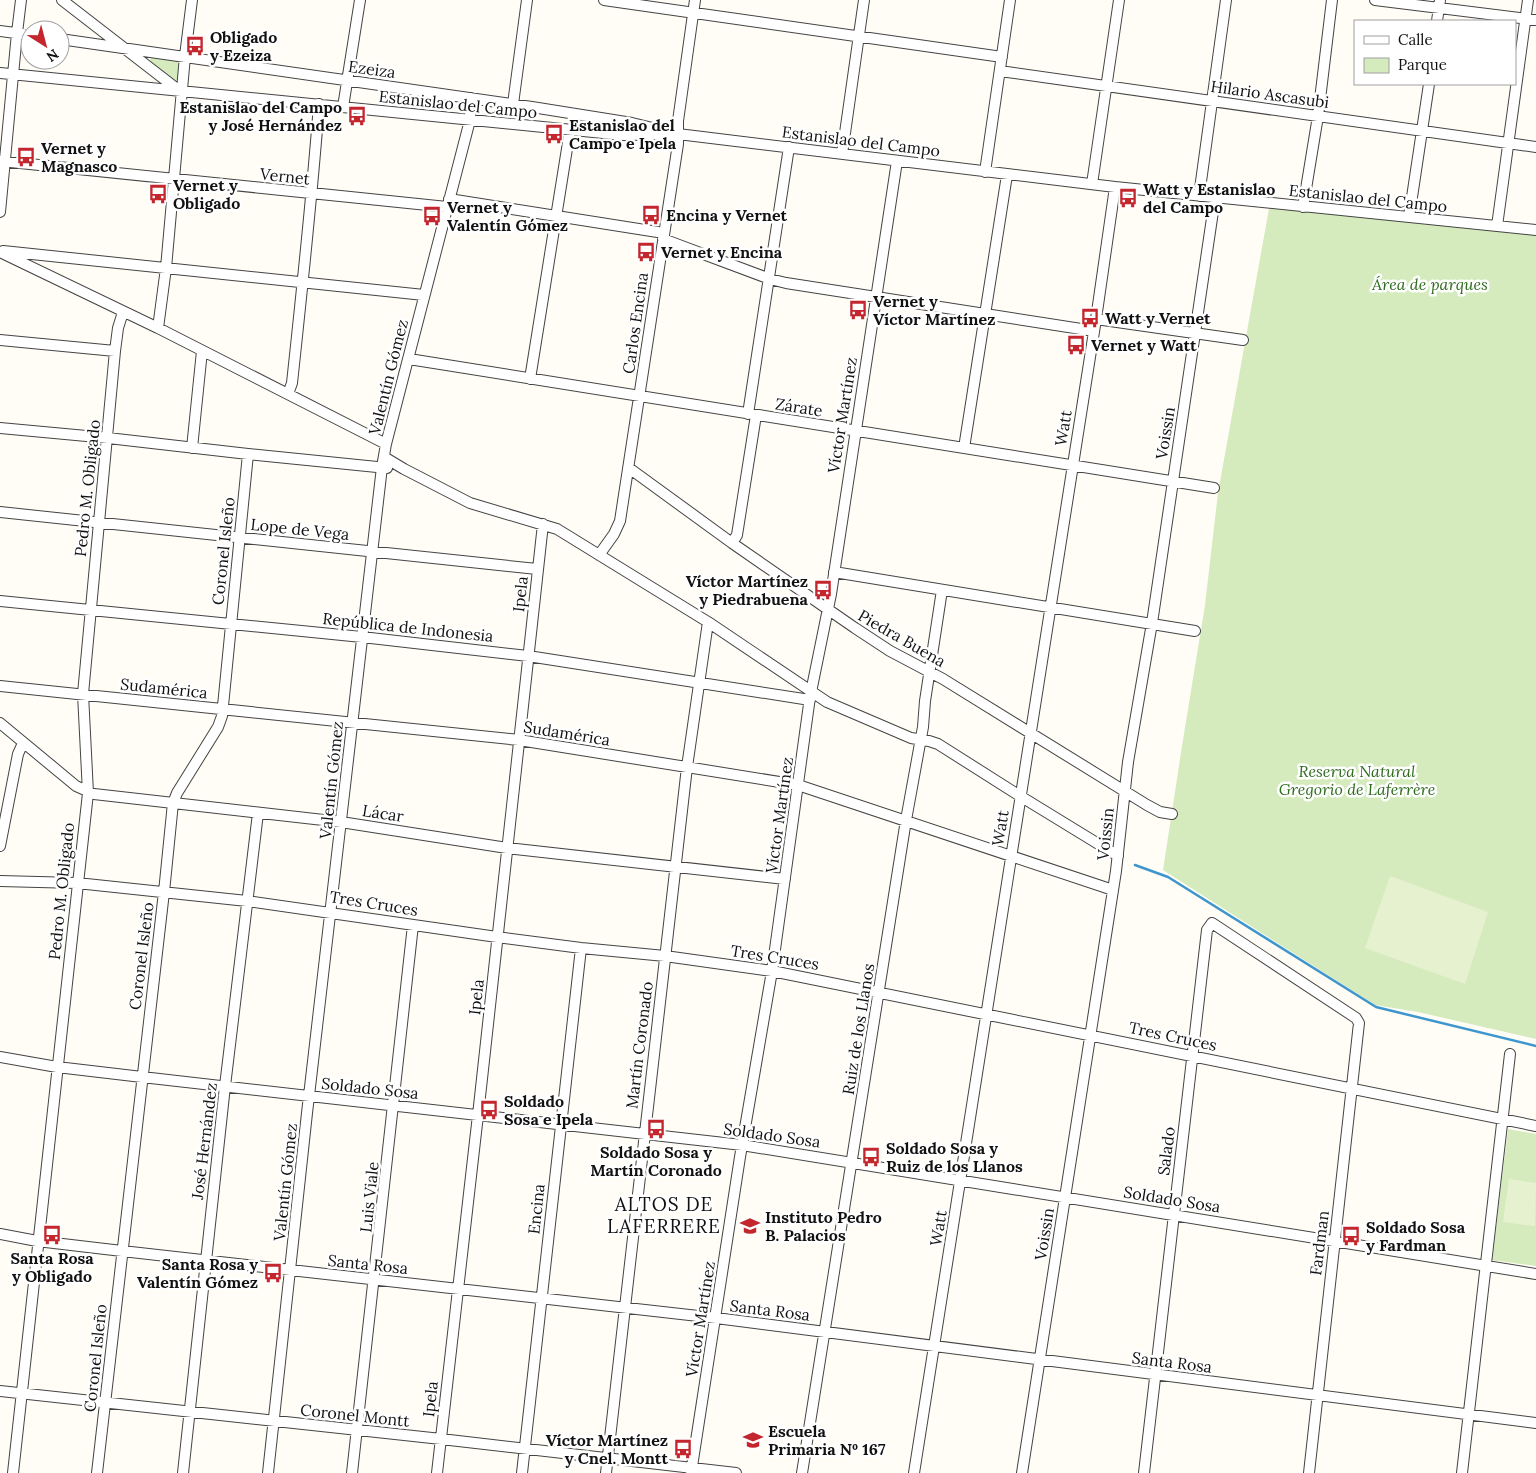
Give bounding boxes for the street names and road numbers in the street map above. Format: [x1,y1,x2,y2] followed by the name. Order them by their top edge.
[347,56,397,82] street label: Ezeiza
[1209,76,1331,112] street label: Hilario Ascasubi
[378,86,538,122] street label: Estanislao del Campo
[781,121,941,161] street label: Estanislao del Campo
[258,163,312,189] street label: Vernet
[1288,180,1448,216] street label: Estanislao del Campo
[618,271,652,375] street label: Carlos Encina
[364,317,412,438] street label: Valentín Gómez
[823,356,861,475] street label: Víctor Martínez
[774,393,825,421] street label: Zárate
[1151,405,1179,462] street label: Voissin
[1050,408,1076,447] street label: Watt
[70,418,104,558] street label: Pedro M. Obligado
[207,496,239,606] street label: Coronel Isleño
[250,514,350,544] street label: Lope de Vega
[508,575,532,613] street label: Ipela
[855,605,949,671] street label: Piedra Buena
[322,608,494,646] street label: República de Indonesia
[119,673,209,703] street label: Sudamérica
[522,716,612,750] street label: Sudamérica
[315,720,347,841] street label: Valentín Gómez
[761,756,797,875] street label: Víctor Martínez
[361,800,405,826] street label: Lácar
[1092,806,1118,862] street label: Voissin
[987,808,1013,847] street label: Watt
[44,821,78,961] street label: Pedro M. Obligado
[328,886,420,920] street label: Tres Cruces
[124,901,158,1011] street label: Coronel Isleño
[729,940,821,974] street label: Tres Cruces
[838,962,878,1096] street label: Ruiz de los Llanos
[464,978,488,1016] street label: Ipela
[621,980,657,1110] street label: Martín Coronado
[1127,1017,1219,1055] street label: Tres Cruces
[320,1073,420,1103] street label: Soldado Sosa
[187,1082,221,1201] street label: José Hernández
[722,1118,822,1152] street label: Soldado Sosa
[269,1122,301,1243] street label: Valentín Gómez
[1153,1126,1179,1176] street label: Salado
[355,1160,383,1233] street label: Luis Viale
[1122,1181,1222,1217] street label: Soldado Sosa
[523,1183,549,1235] street label: Encina
[1030,1206,1058,1263] street label: Voissin
[925,1208,951,1247] street label: Watt
[1305,1209,1333,1276] street label: Fardman
[327,1250,409,1278] street label: Santa Rosa
[681,1260,719,1379] street label: Víctor Martínez
[729,1295,811,1325] street label: Santa Rosa
[79,1303,111,1413] street label: Coronel Isleño
[1131,1347,1213,1377] street label: Santa Rosa
[418,1380,442,1418] street label: Ipela
[299,1399,411,1431] street label: Coronel Montt

